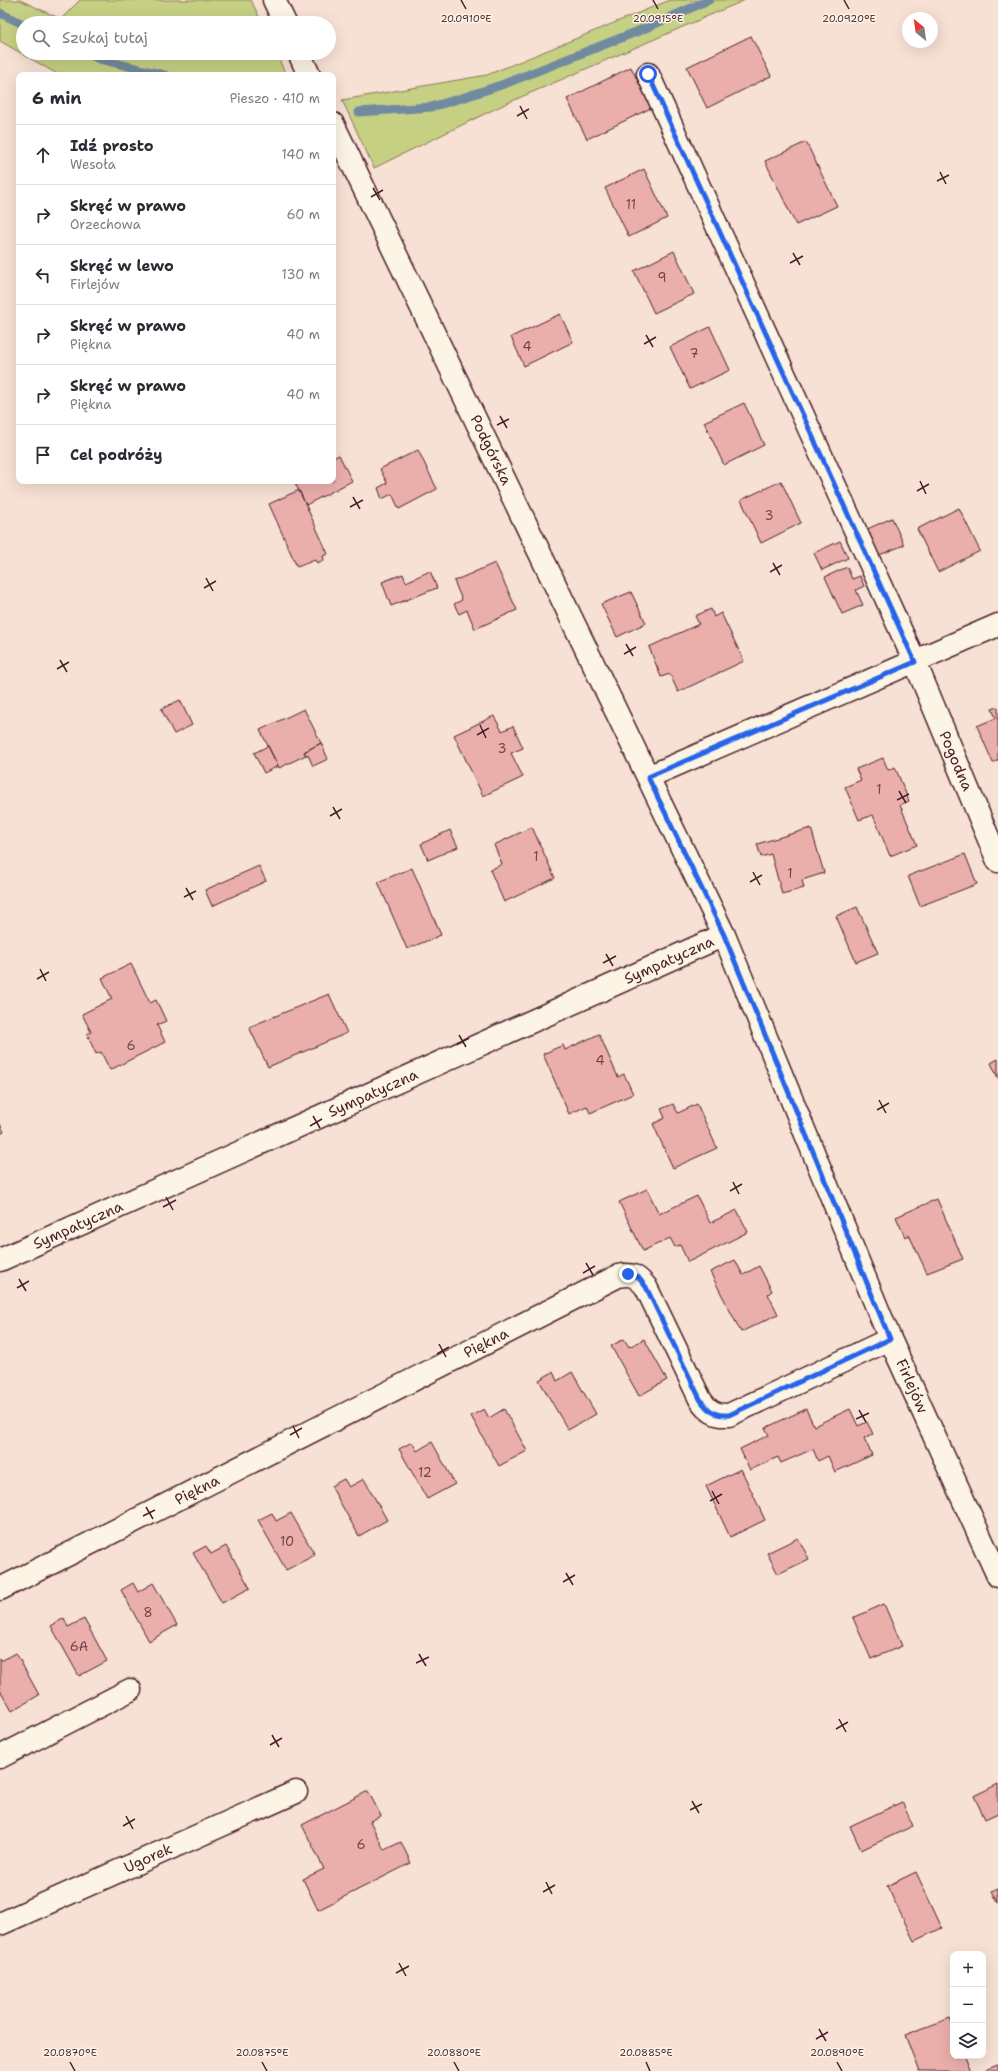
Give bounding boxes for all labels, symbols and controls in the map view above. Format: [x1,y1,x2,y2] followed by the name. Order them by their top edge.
[440,12,492,25] text: 20.0910°E
[633,12,683,25] text: 20.0915°E
[822,12,876,25] text: 20.0920°E
[902,12,938,48] north arrow
[16,16,336,60] search box
[30,27,52,49] icon: search
[62,28,148,48] text: Szukaj tutaj
[639,65,657,83] route start
[32,87,82,109] text: 6 min
[230,90,320,107] text: Pieszo · 410 m
[70,136,154,156] text: Idź prosto
[32,144,54,166] icon: ahead
[281,146,320,163] text: 140 m
[70,156,116,173] text: Wesoła
[70,196,186,216] text: Skręć w prawo
[626,196,636,213] house number: 11
[32,204,54,226] icon: right
[287,206,320,223] text: 60 m
[70,216,141,233] text: Orzechowa
[70,256,174,276] text: Skręć w lewo
[32,264,54,286] icon: left
[282,266,320,283] text: 130 m
[657,269,667,286] house number: 9
[70,276,120,293] text: Firlejów
[70,316,186,336] text: Skręć w prawo
[32,324,54,346] icon: right
[286,326,320,343] text: 40 m
[70,336,111,353] text: Piękna
[522,338,532,355] house number: 4
[689,345,699,362] house number: 7
[70,376,186,396] text: Skręć w prawo
[32,384,54,406] icon: right
[286,386,320,403] text: 40 m
[70,396,111,413] text: Piękna
[465,412,517,489] street label: Podgórska
[32,444,54,466] icon: arrive
[70,445,162,465] text: Cel podróży
[764,507,774,524] house number: 3
[934,728,978,795] street label: Pogodna
[497,740,507,757] house number: 3
[876,781,882,798] house number: 1
[533,848,539,865] house number: 1
[787,865,793,882] house number: 1
[621,931,718,989] street label: Sympatyczna
[126,1037,136,1054] house number: 6
[595,1052,605,1069] house number: 4
[325,1064,422,1122] street label: Sympatyczna
[30,1196,127,1254] street label: Sympatyczna
[619,1265,637,1283] route end
[460,1323,512,1363] street label: Piękna
[891,1356,933,1416] street label: Firlejów
[418,1464,432,1481] house number: 12
[171,1470,223,1510] street label: Piękna
[280,1533,294,1550] house number: 10
[143,1604,153,1621] house number: 8
[70,1638,88,1655] house number: 6A
[356,1836,366,1853] house number: 6
[121,1838,175,1878] street label: Ugorek
[950,1951,986,2059] map controls
[950,1951,986,1987] button: +
[950,1987,986,2023] button: −
[950,2023,986,2059] button: layers
[43,2046,97,2059] text: 20.0870°E
[236,2046,288,2059] text: 20.0875°E
[427,2046,481,2059] text: 20.0880°E
[619,2046,673,2059] text: 20.0885°E
[810,2046,864,2059] text: 20.0890°E

